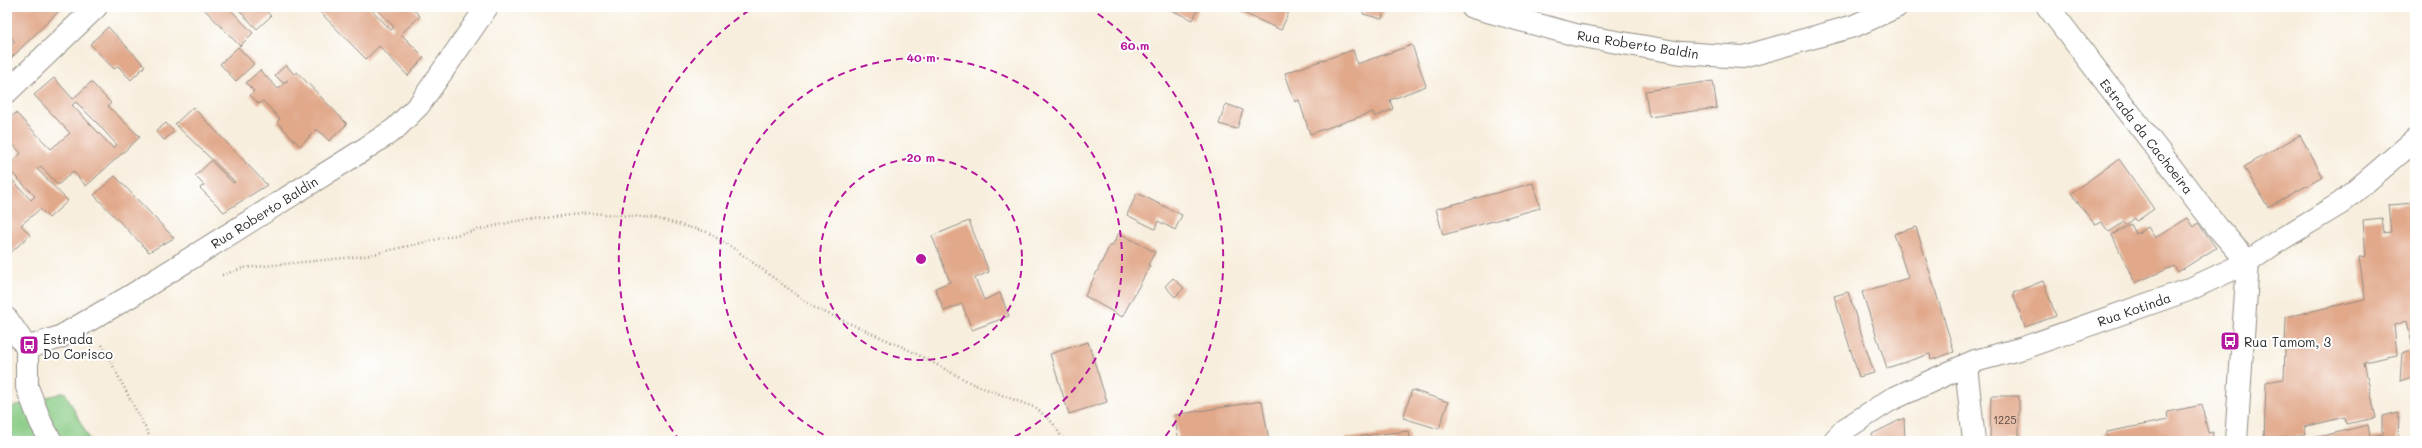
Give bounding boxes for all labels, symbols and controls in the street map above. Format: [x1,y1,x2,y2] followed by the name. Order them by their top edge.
[1576,26,1700,62] street label: Rua Roberto Baldin
[1121,37,1149,53] text: 60 m
[906,49,936,65] text: 40 m
[2097,75,2197,197] street label: Estrada da Cachoeira
[907,149,935,165] text: 20 m
[207,172,321,252] street label: Rua Roberto Baldin
[914,252,928,266] centre of rings
[2095,289,2173,329] street label: Rua Kotinda
[43,330,113,362] place label: Estrada Do Corisco
[2219,330,2241,352] bus stop icon: Rua Tamom, 3
[2244,333,2332,350] place label: Rua Tamom, 3
[18,334,40,356] bus stop icon: Estrada Do Corisco
[1993,412,2017,427] house number: 1225

